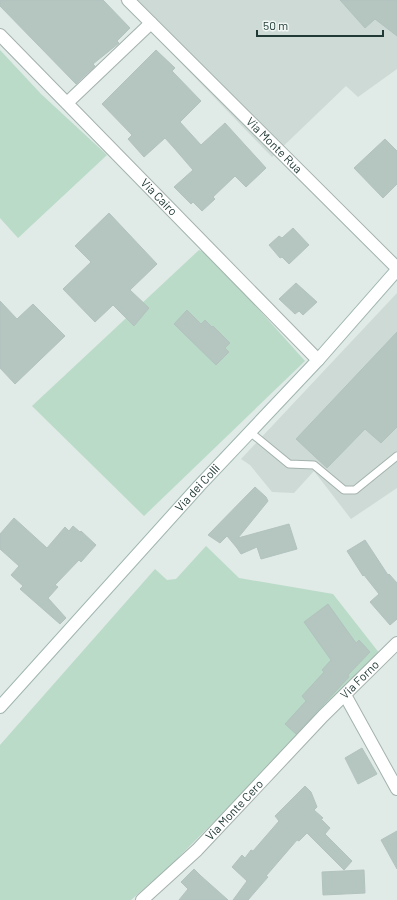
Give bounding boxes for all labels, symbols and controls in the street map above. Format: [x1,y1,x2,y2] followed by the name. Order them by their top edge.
[257,12,383,38] scale bar
[263,18,288,32] text: 50 m
[244,114,306,175] street label: Via Monte Rua
[138,175,181,218] street label: Via Cairo
[172,461,222,514] street label: Via dei Colli
[337,657,381,701] street label: Via Forno
[202,776,265,843] street label: Via Monte Cero

